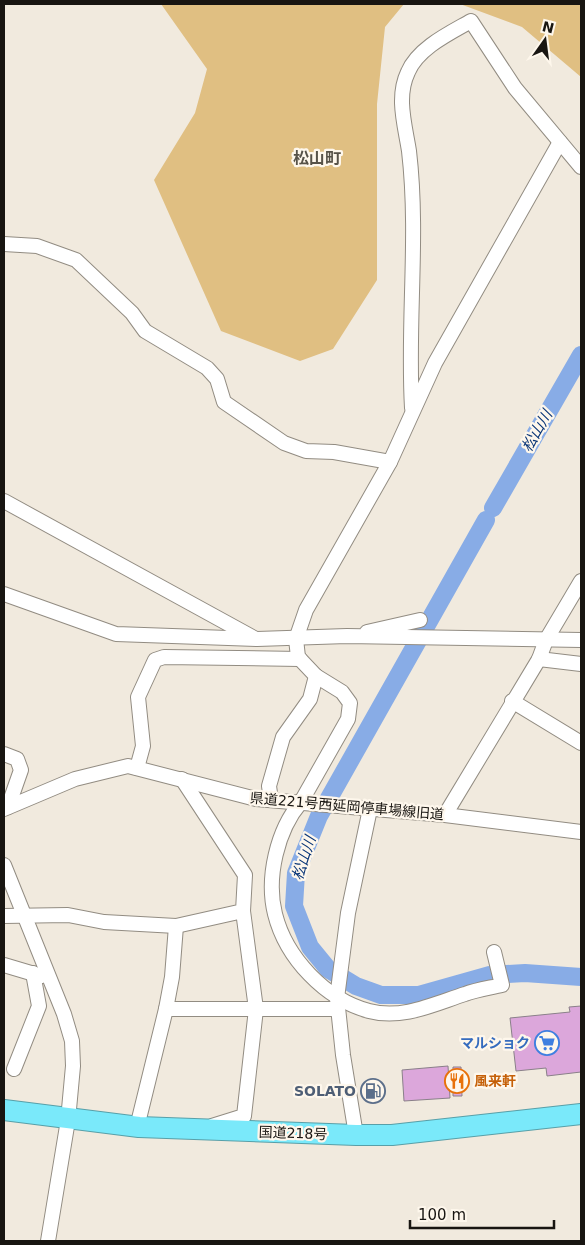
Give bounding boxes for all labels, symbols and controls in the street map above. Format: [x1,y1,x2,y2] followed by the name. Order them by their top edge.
[520,15,570,65] north arrow
[541,18,556,37] text: N
[293,149,341,168] district label: 松山町
[518,405,557,455] water label: 松山川
[249,790,445,822] street label: 県道221号西延岡停車場線旧道
[288,832,320,882] water label: 松山川
[534,1030,560,1056] supermarket icon: マルショク
[460,1035,530,1051] place label: マルショク
[444,1068,470,1094] restaurant icon: 風来軒
[474,1073,516,1089] place label: 風来軒
[360,1078,386,1104] fuel station icon: SOLATO
[294,1083,356,1099] place label: SOLATO
[258,1124,328,1142] street label: 国道218号
[410,1198,554,1230] scale bar
[418,1206,466,1224] text: 100 m

